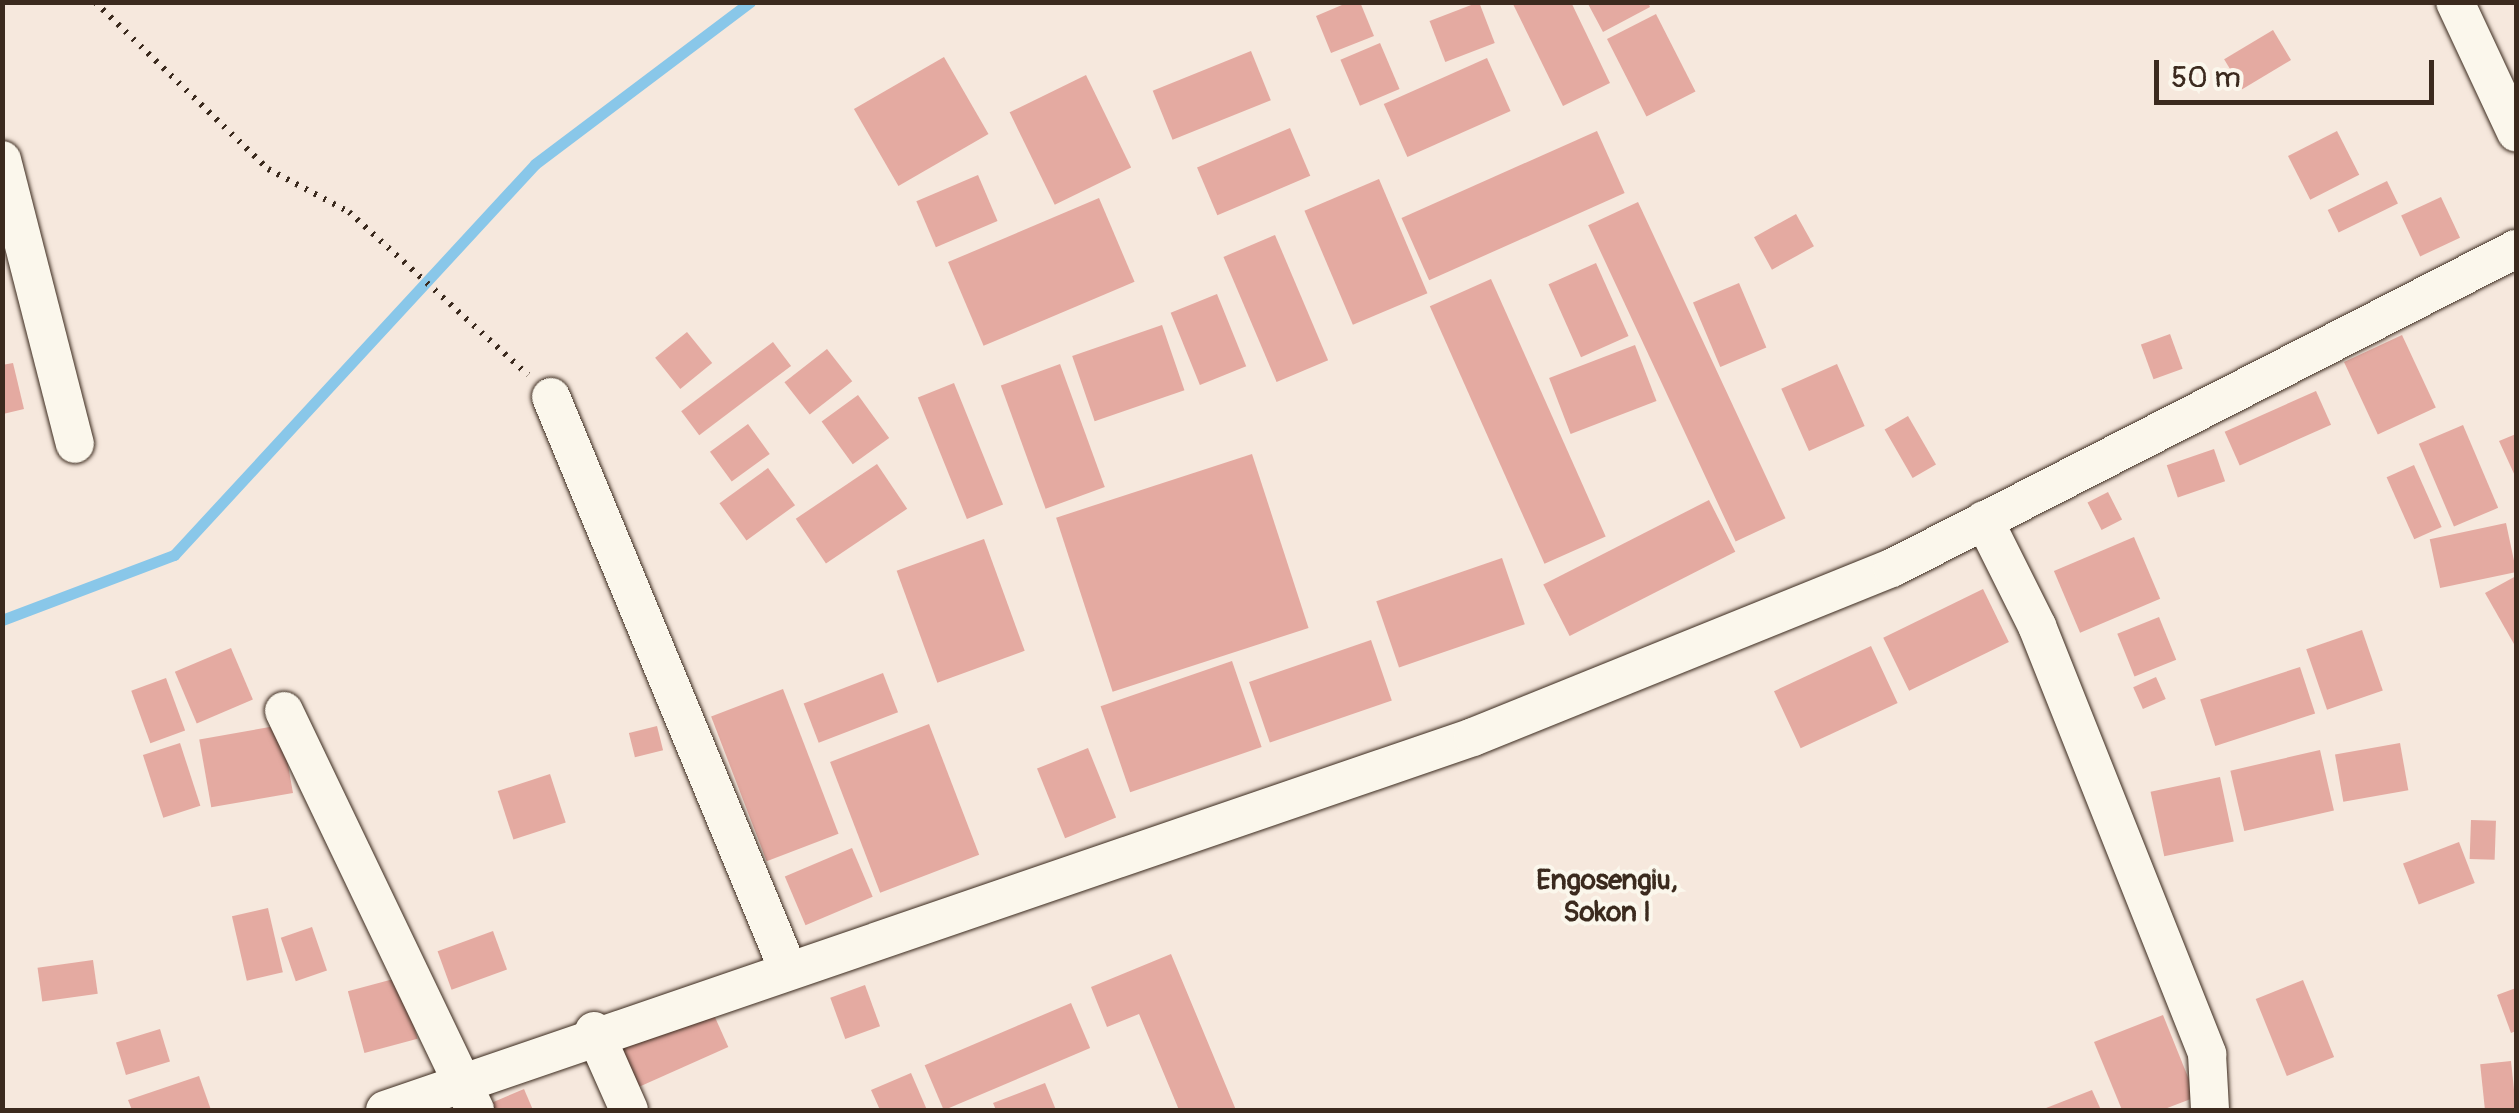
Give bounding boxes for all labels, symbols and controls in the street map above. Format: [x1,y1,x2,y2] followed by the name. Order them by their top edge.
[2159,40,2439,102] scale bar
[2171,59,2241,96] text: 50 m
[1536,864,1678,930] district label: Engosengiu, Sokon I

